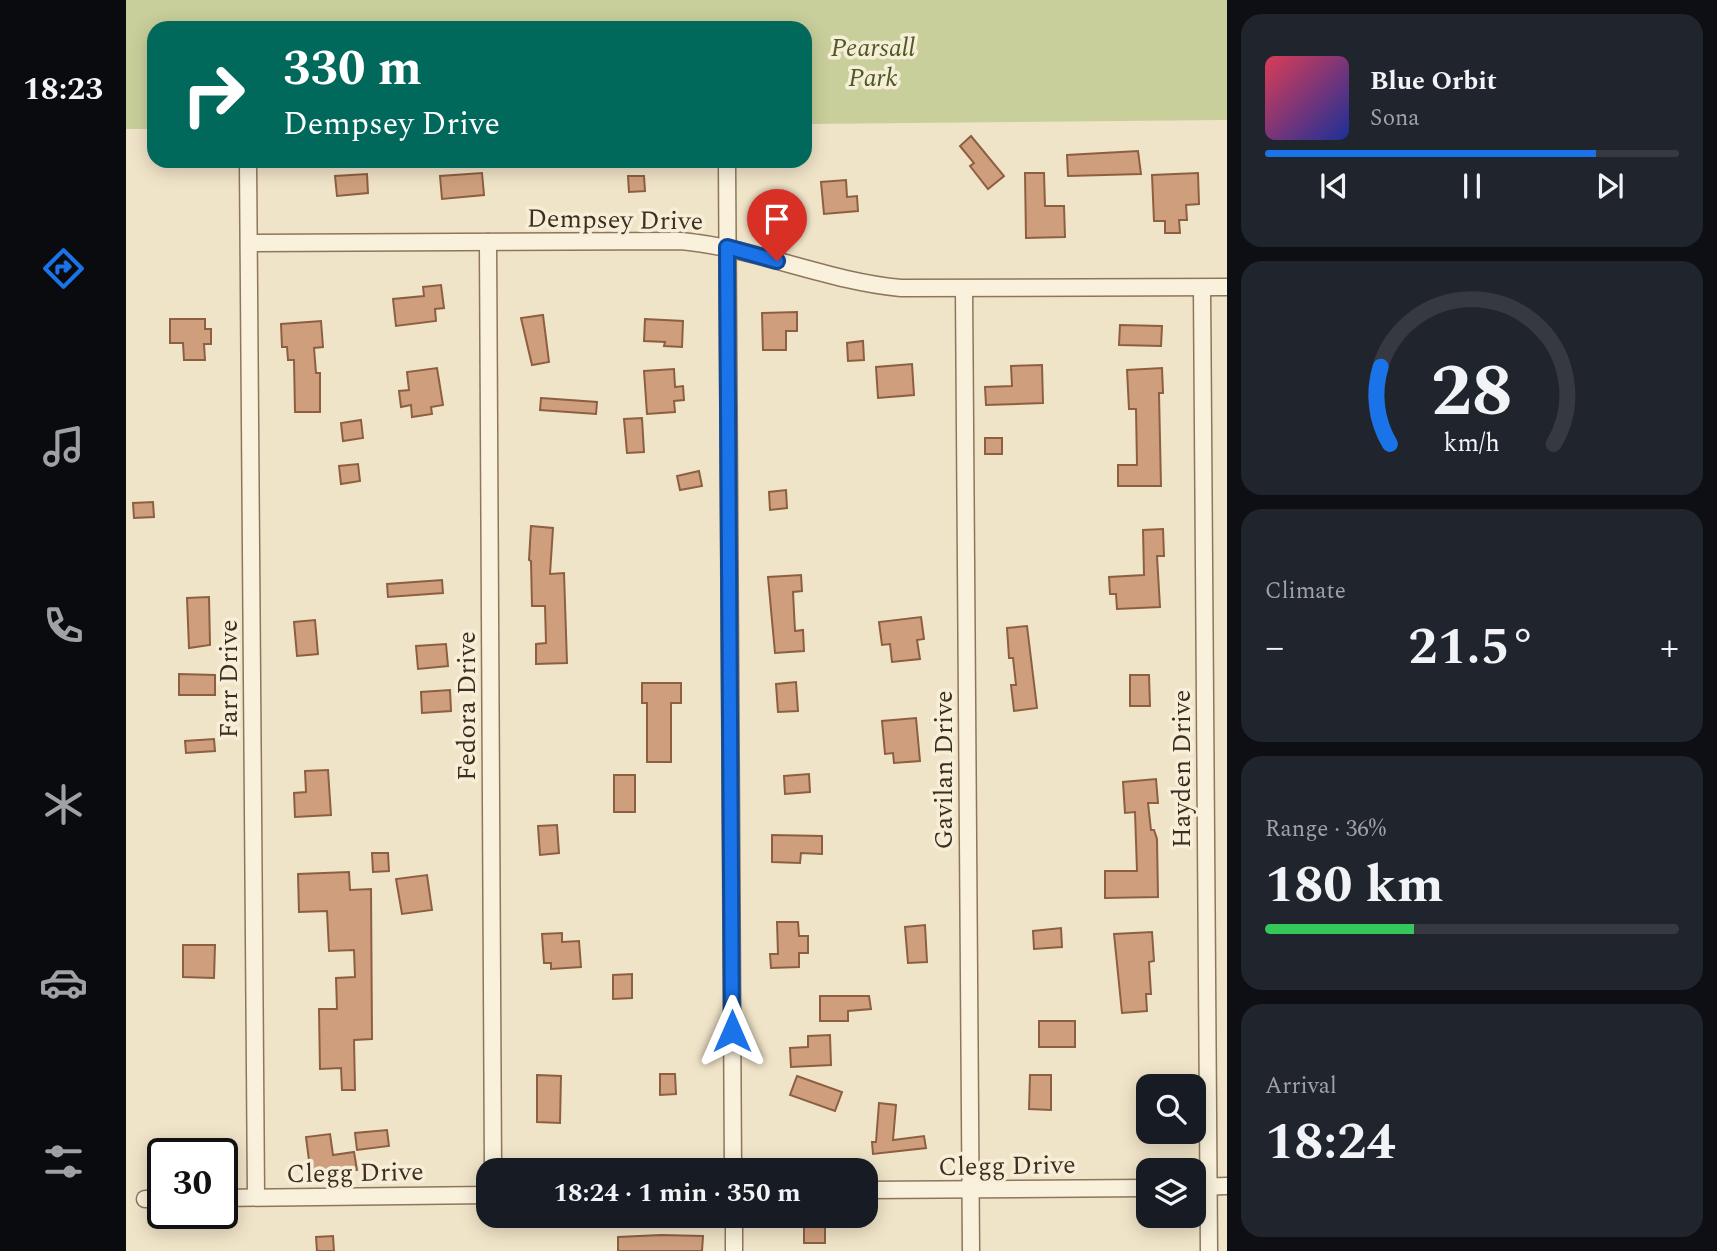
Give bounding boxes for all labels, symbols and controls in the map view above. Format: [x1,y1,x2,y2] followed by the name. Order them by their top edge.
[831,28,916,98] park label: Pearsall Park
[283,32,422,107] text: 330 m
[168,49,259,140] icon: right
[1370,61,1497,101] text: Blue Orbit
[23,65,103,114] text: 18:23
[283,100,500,149] text: Dempsey Drive
[1370,101,1420,136] text: Sona
[1315,167,1353,205] icon: previous
[1453,167,1491,205] icon: pause
[1591,167,1629,205] icon: next
[747,189,807,261] pin
[526,198,703,242] street label: Dempsey Drive
[758,200,796,238] icon: arrive
[39,244,88,293] icon: directions
[1431,338,1513,449] text: 28
[39,422,88,471] icon: music
[1444,425,1500,463] text: km/h
[1265,574,1346,609] text: Climate
[39,601,88,650] icon: phone
[1408,608,1536,687] text: 21.5°
[1265,619,1284,677] text: −
[1660,619,1679,677] text: +
[209,620,249,738] street label: Farr Drive
[447,631,487,781] street label: Fedora Drive
[1162,690,1202,848] street label: Hayden Drive
[924,691,964,849] street label: Gavilan Drive
[39,780,88,829] icon: climate
[1265,812,1386,847] text: Range · 36%
[1265,846,1444,925] text: 180 km
[39,958,88,1007] icon: car
[695,994,769,1068] position arrow
[1265,1069,1337,1104] text: Arrival
[1136,1074,1206,1228] map controls
[1136,1074,1206,1144] button: search
[1265,1103,1396,1182] text: 18:24
[39,1137,88,1186] icon: filters
[147,1138,238,1229] speed limit sign: 30
[938,1145,1076,1187] street label: Clegg Drive
[286,1152,424,1194] street label: Clegg Drive
[1136,1158,1206,1228] button: layers
[553,1173,801,1213] text: 18:24 · 1 min · 350 m

